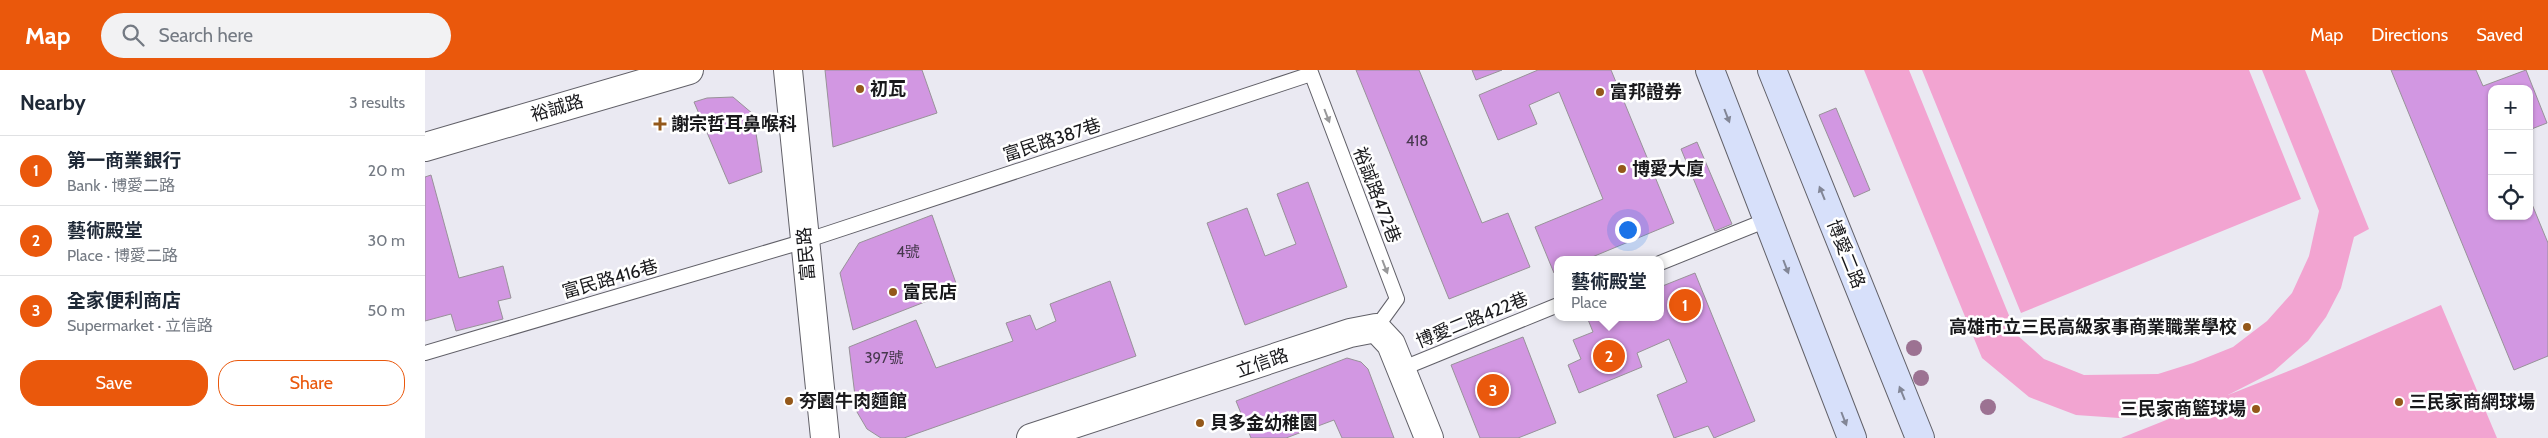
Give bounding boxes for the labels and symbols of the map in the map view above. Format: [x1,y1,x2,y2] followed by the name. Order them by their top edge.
[870,78,906,100] place label: 初瓦
[1610,81,1682,103] place label: 富邦證券
[854,83,866,95] marker: 初瓦
[1594,86,1606,98] marker: 富邦證券
[528,90,586,126] street label: 裕誠路
[1324,108,1331,123] one-way arrow
[1724,108,1731,123] one-way arrow
[671,113,797,135] place label: 謝宗哲耳鼻喉科
[1000,114,1104,166] street label: 富民路387巷
[653,117,667,131] marker: 謝宗哲耳鼻喉科
[1406,132,1428,150] house number: 418
[1349,144,1405,246] street label: 裕誠路472巷
[1632,158,1704,180] place label: 博愛大廈
[1616,163,1628,175] marker: 博愛大廈
[1818,185,1826,200] one-way arrow
[1615,217,1641,243] your location
[1822,217,1870,291] street label: 博愛二路
[793,226,819,282] street label: 富民路
[896,243,920,261] house number: 4號
[560,255,660,303] street label: 富民路416巷
[1382,260,1389,275] one-way arrow
[1782,260,1790,275] one-way arrow
[903,281,957,303] place label: 富民店
[887,286,899,298] marker: 富民店
[1669,286,1701,324] pin: 1
[1413,287,1531,353] street label: 博愛二路422巷
[1949,316,2237,338] place label: 高雄市立三民高級家事商業職業學校
[2241,321,2253,333] marker: 高雄市立三民高級家事商業職業學校
[1593,337,1625,375] pin: 2
[1233,344,1291,382] street label: 立信路
[864,349,904,367] house number: 397號
[1477,371,1509,409] pin: 3
[1898,385,1906,400] one-way arrow
[799,390,907,412] place label: 夯園牛肉麵館
[2409,391,2535,413] place label: 三民家商網球場
[783,395,795,407] marker: 夯園牛肉麵館
[2393,396,2405,408] marker: 三民家商網球場
[2120,398,2246,420] place label: 三民家商籃球場
[2250,403,2262,415] marker: 三民家商籃球場
[1210,412,1318,434] place label: 貝多金幼稚園
[1841,412,1849,426] one-way arrow
[1194,417,1206,429] marker: 貝多金幼稚園

